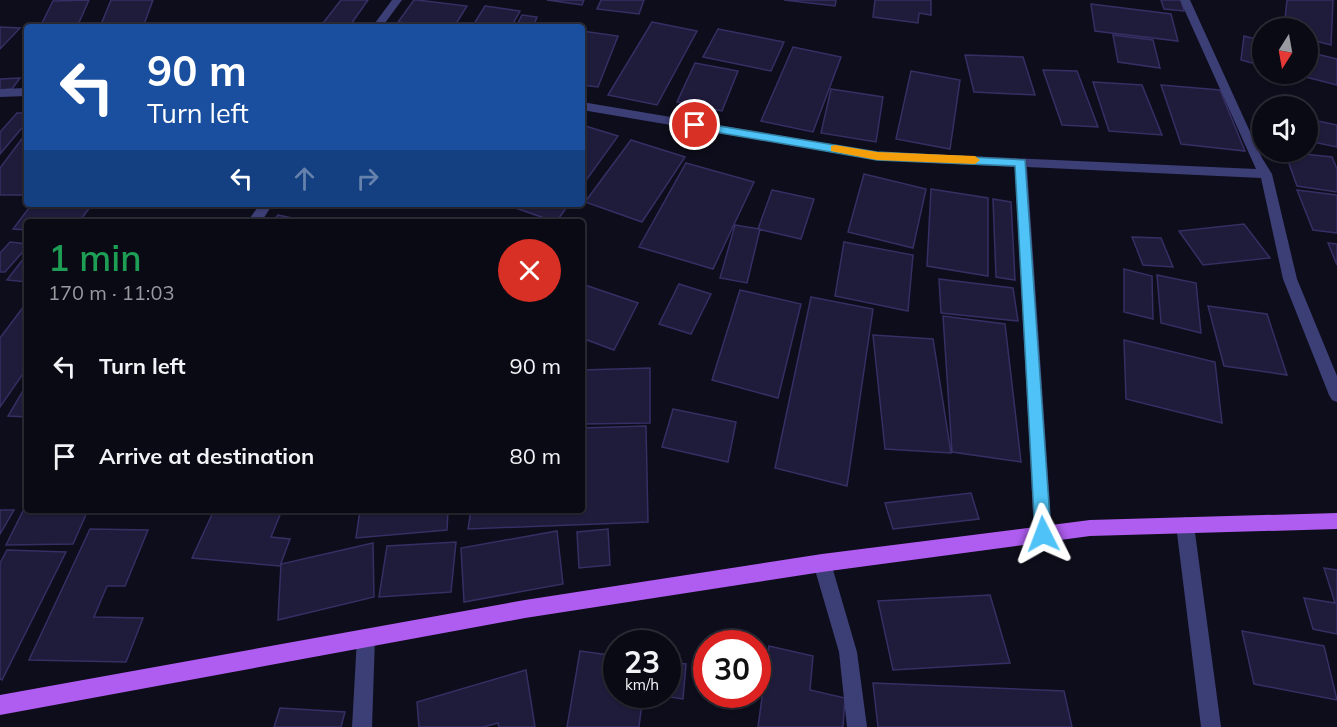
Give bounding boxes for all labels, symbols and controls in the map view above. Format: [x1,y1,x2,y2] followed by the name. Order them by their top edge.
[1252,18,1318,84] north arrow
[1252,18,1318,162] map controls
[147,44,247,97] text: 90 m
[48,48,126,126] icon: left
[147,96,249,130] text: Turn left
[1252,96,1318,162] button: sound
[669,99,720,150] pin
[678,108,711,141] icon: arrive
[225,162,258,195] icon: left
[288,162,321,195] icon: ahead
[351,162,384,195] icon: right
[48,235,142,280] text: 1 min
[498,239,561,302] button: close
[48,280,174,305] text: 170 m · 11:03
[48,350,81,383] icon: left
[99,352,186,380] text: Turn left
[510,352,561,380] text: 90 m
[48,440,81,473] icon: arrive
[99,442,314,470] text: Arrive at destination
[510,442,561,470] text: 80 m
[1011,502,1075,566] position arrow
[693,630,771,708] speed limit sign: 30
[624,643,660,681] text: 23
[625,675,659,694] text: km/h

